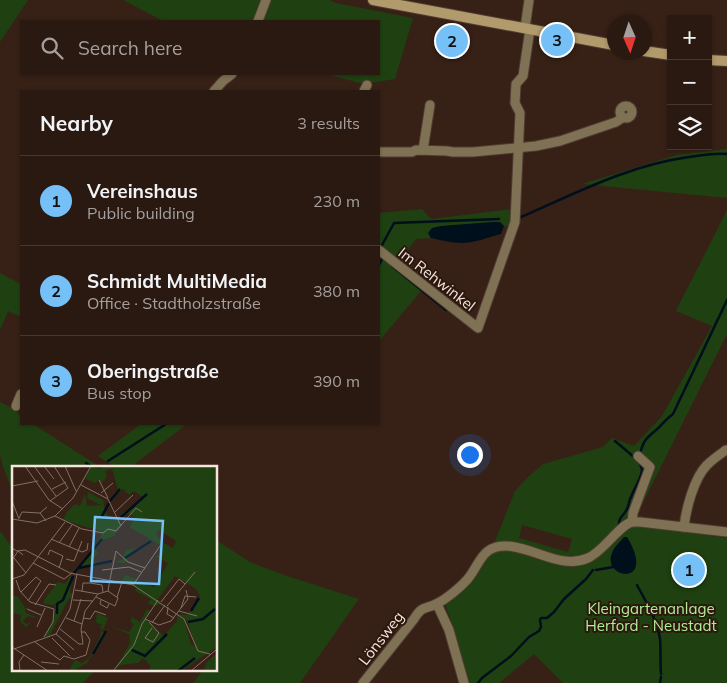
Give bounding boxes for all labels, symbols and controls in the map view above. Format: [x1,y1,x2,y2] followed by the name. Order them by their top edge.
[607,15,652,60] north arrow
[667,15,712,150] map controls
[667,15,712,60] button: +
[20,20,380,75] search box
[541,21,573,59] pin: 3
[436,22,468,60] pin: 2
[38,34,66,62] icon: search
[78,36,182,60] text: Search here
[667,60,712,105] button: −
[667,105,712,150] button: layers
[40,110,113,136] text: Nearby
[297,113,360,133] text: 3 results
[87,179,198,203] text: Vereinshaus
[51,191,61,211] text: 1
[313,191,360,211] text: 230 m
[87,203,195,223] text: Public building
[395,243,479,315] street label: Im Rehwinkel
[87,269,267,293] text: Schmidt MultiMedia
[51,281,61,301] text: 2
[313,281,360,301] text: 380 m
[87,293,261,313] text: Office · Stadtholzstraße
[87,359,219,383] text: Oberingstraße
[51,371,61,391] text: 3
[313,371,360,391] text: 390 m
[87,383,151,403] text: Bus stop
[457,442,483,468] your location
[12,466,218,670] inset map
[673,551,705,589] pin: 1
[585,599,717,635] park label: Kleingartenanlage Herford - Neustadt
[354,607,408,669] street label: Lönsweg

